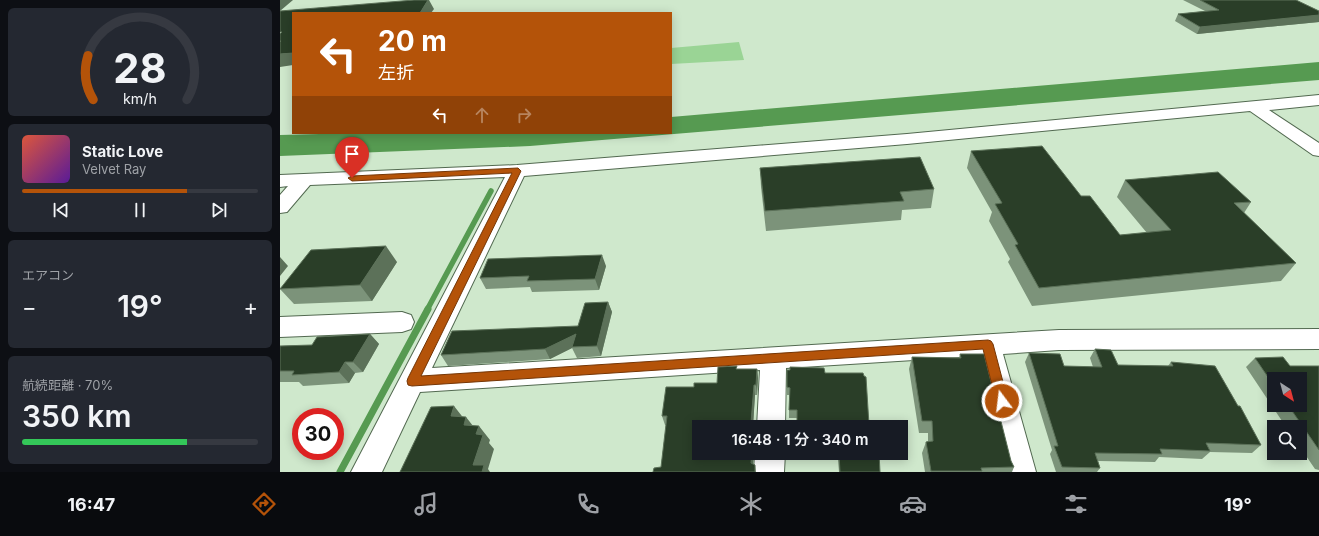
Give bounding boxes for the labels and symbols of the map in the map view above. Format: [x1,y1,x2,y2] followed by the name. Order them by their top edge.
[335,137,369,178] pin
[1267,372,1307,412] north arrow
[981,380,1023,422] position arrow
[292,408,344,460] speed limit sign: 30

